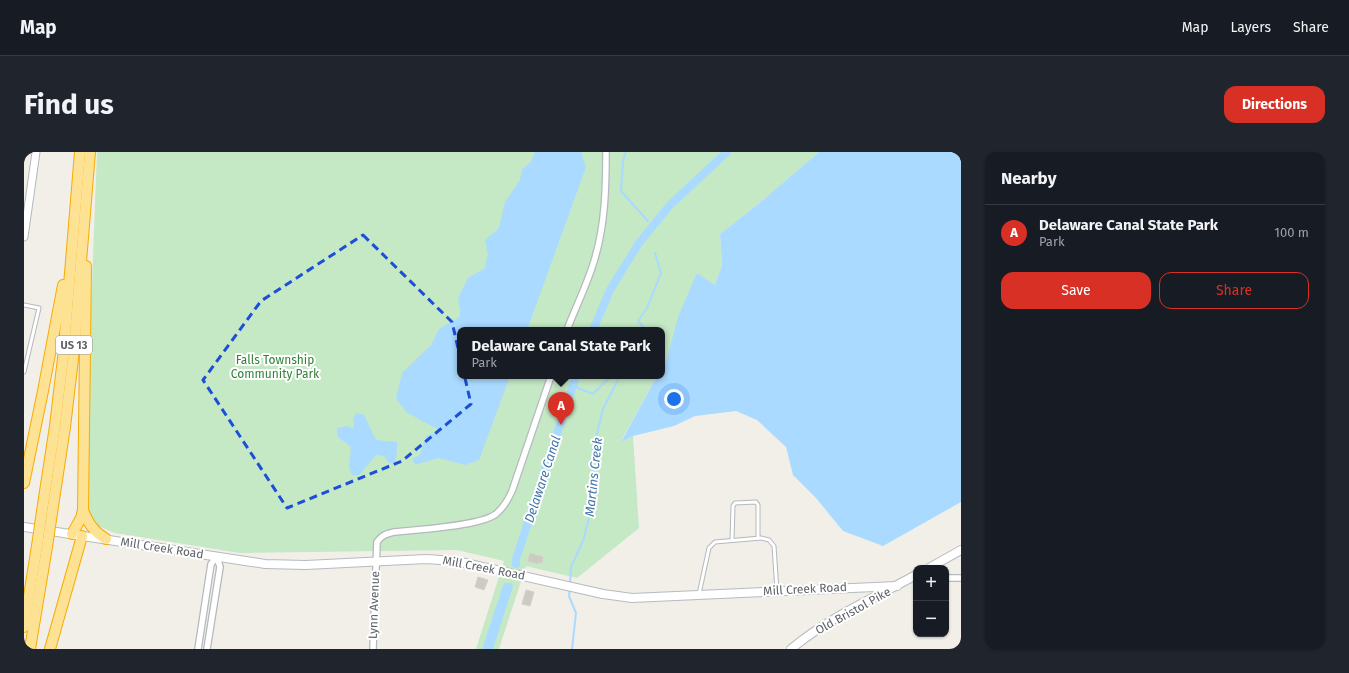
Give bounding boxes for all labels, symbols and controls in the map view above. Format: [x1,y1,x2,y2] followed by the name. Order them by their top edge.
[20,16,57,39] text: Map
[1182,19,1208,36] text: Map
[1230,19,1271,36] text: Layers
[1293,19,1329,36] text: Share
[1224,86,1325,123] button: Directions
[24,88,114,121] text: Find us
[1001,168,1056,189] text: Nearby
[1039,216,1218,234] text: Delaware Canal State Park
[1010,225,1018,240] text: A
[1274,225,1309,240] text: 100 m
[1039,234,1065,249] text: Park
[1001,272,1151,309] button: Save
[1159,272,1309,309] button: Share
[457,327,665,379] popup
[56,336,92,354] road number: US 13
[471,337,651,355] text: Delaware Canal State Park
[231,353,320,381] park label: Falls Township Community Park
[471,355,497,370] text: Park
[664,389,684,409] your location
[548,392,574,425] pin: A
[521,434,564,524] water label: Delaware Canal
[582,437,605,517] water label: Martins Creek
[120,535,204,561] street label: Mill Creek Road
[442,553,526,583] street label: Mill Creek Road
[913,565,949,637] map controls
[913,565,949,601] button: +
[366,571,382,639] street label: Lynn Avenue
[763,580,847,598] street label: Mill Creek Road
[813,585,893,637] street label: Old Bristol Pike
[913,601,949,637] button: −

